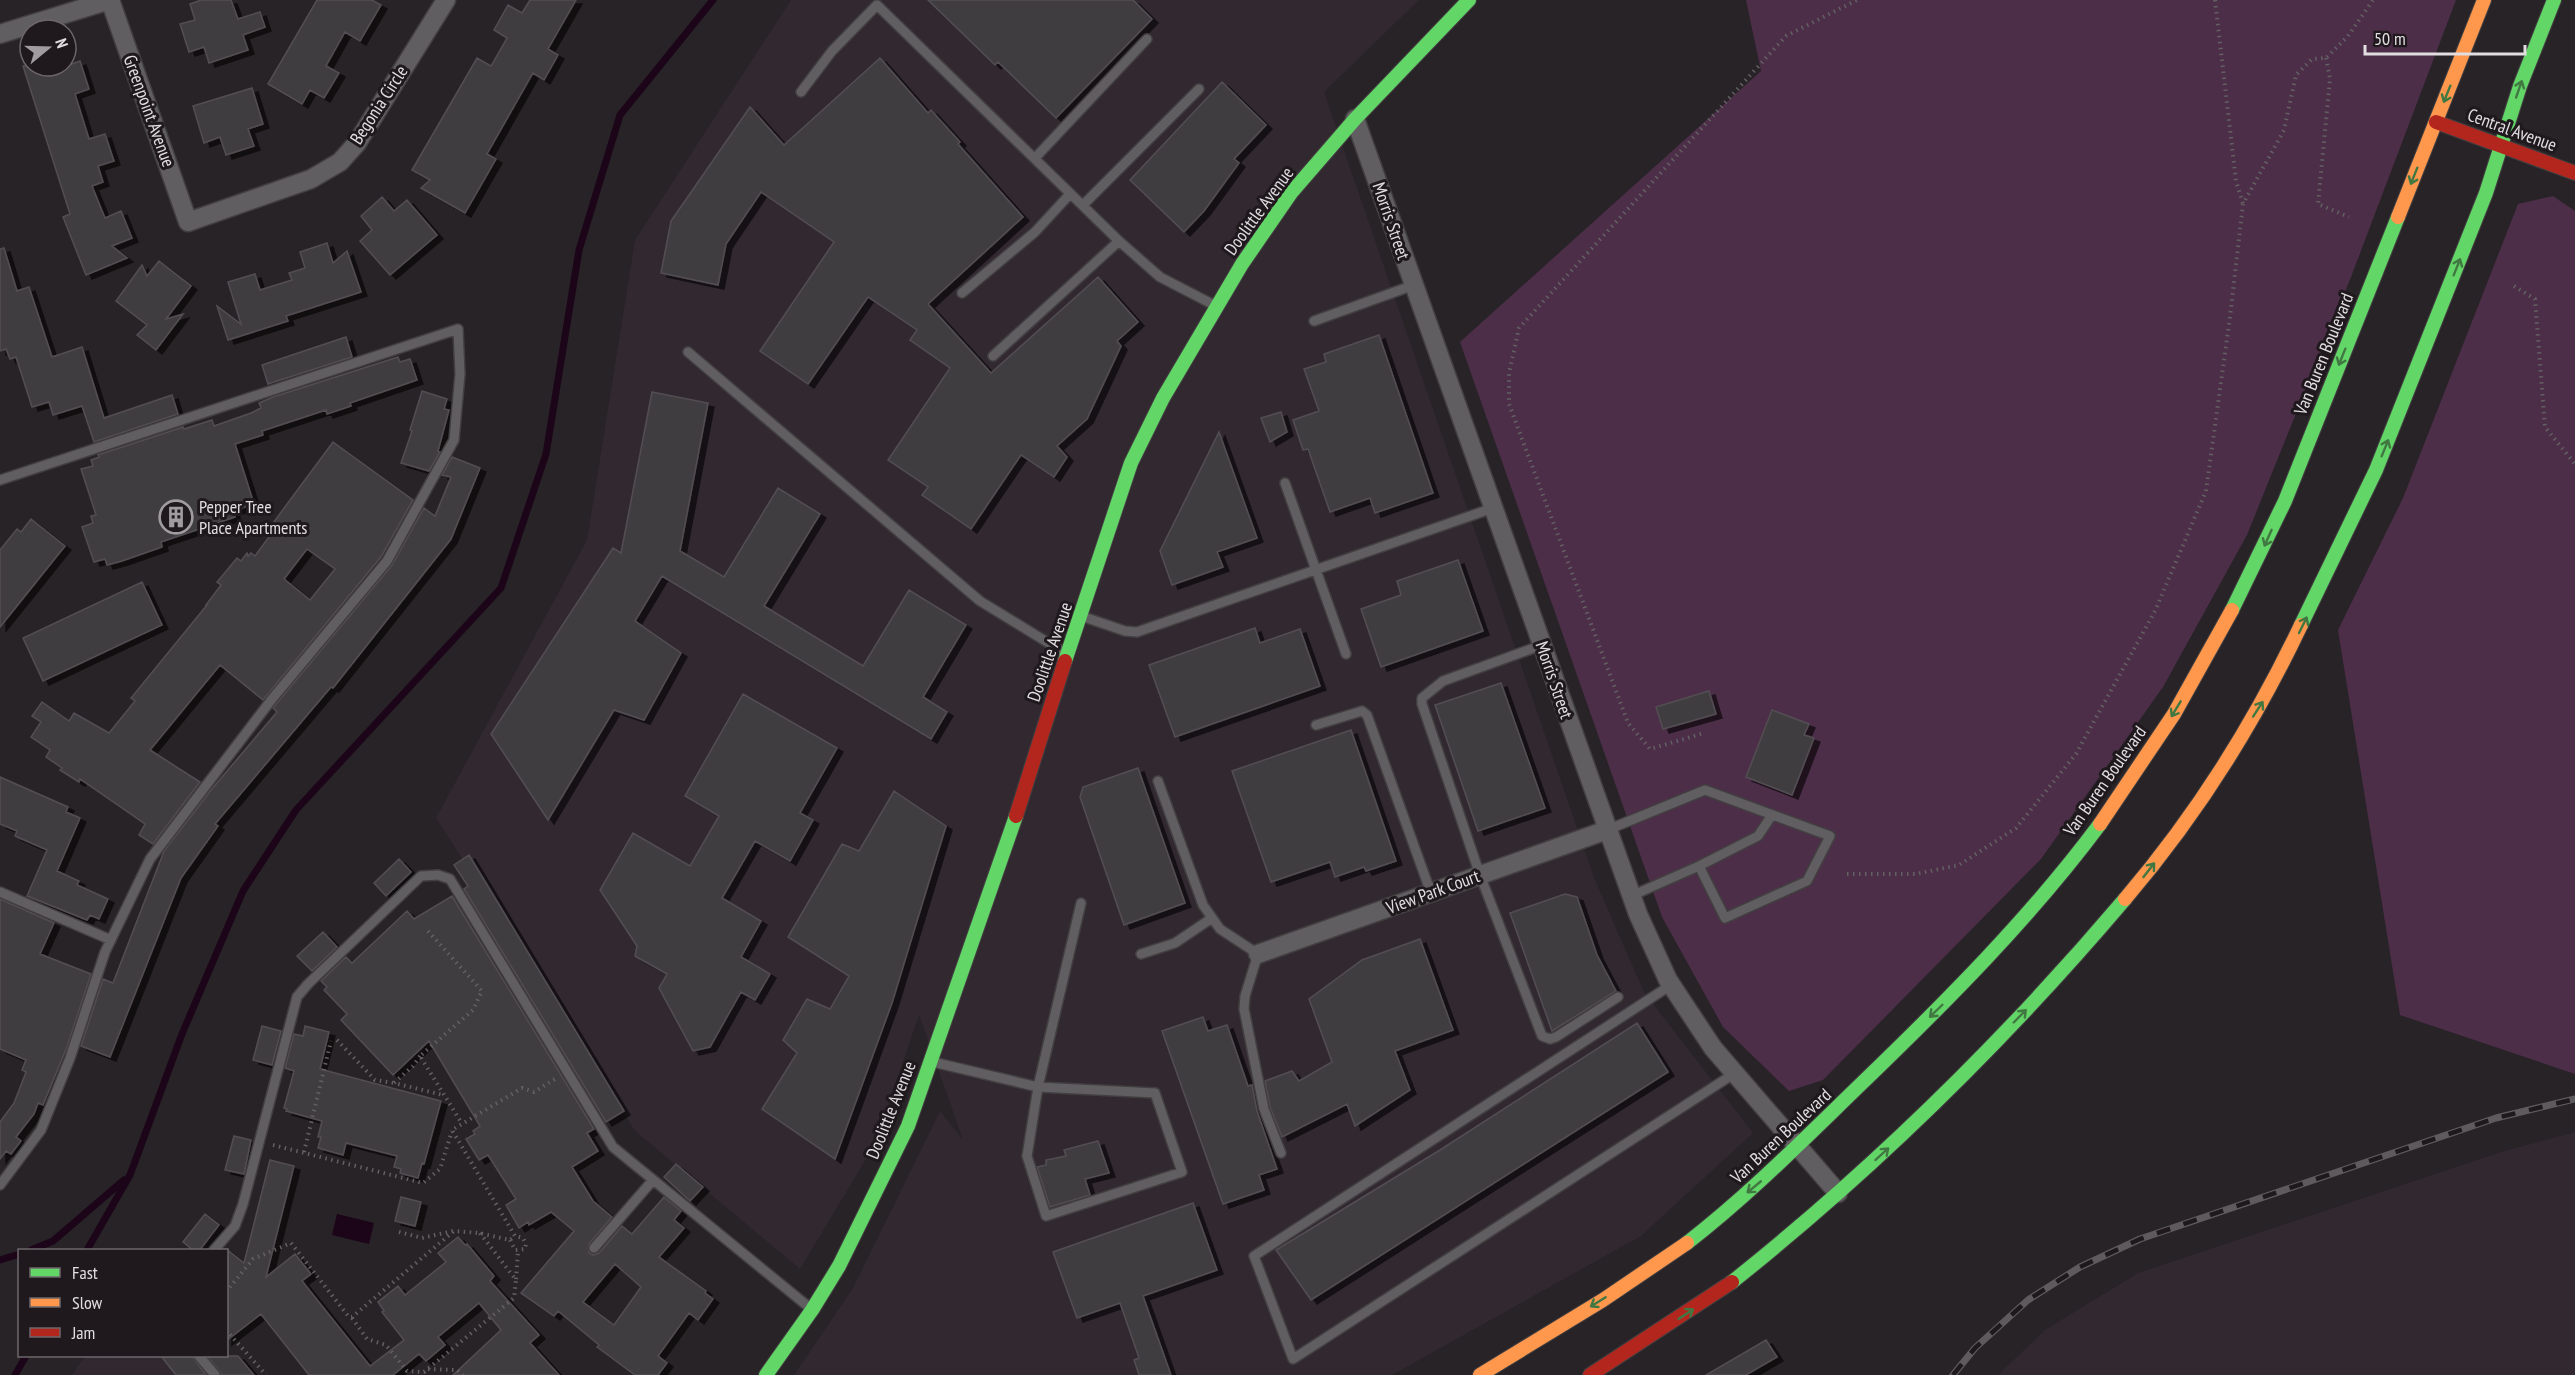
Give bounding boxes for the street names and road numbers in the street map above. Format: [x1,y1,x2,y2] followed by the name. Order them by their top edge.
[119,52,180,170] street label: Greenpoint Avenue
[345,61,413,148] street label: Begonia Circle
[2464,103,2560,156] street label: Central Avenue
[1219,162,1298,259] street label: Doolittle Avenue
[1368,179,1415,263] street label: Morris Street
[2288,290,2358,419] street label: Van Buren Boulevard
[1022,599,1077,705] street label: Doolittle Avenue
[1531,638,1578,722] street label: Morris Street
[2058,721,2151,841] street label: Van Buren Boulevard
[1382,864,1483,919] street label: View Park Court
[860,1058,921,1162] street label: Doolittle Avenue
[1725,1083,1836,1189] street label: Van Buren Boulevard

